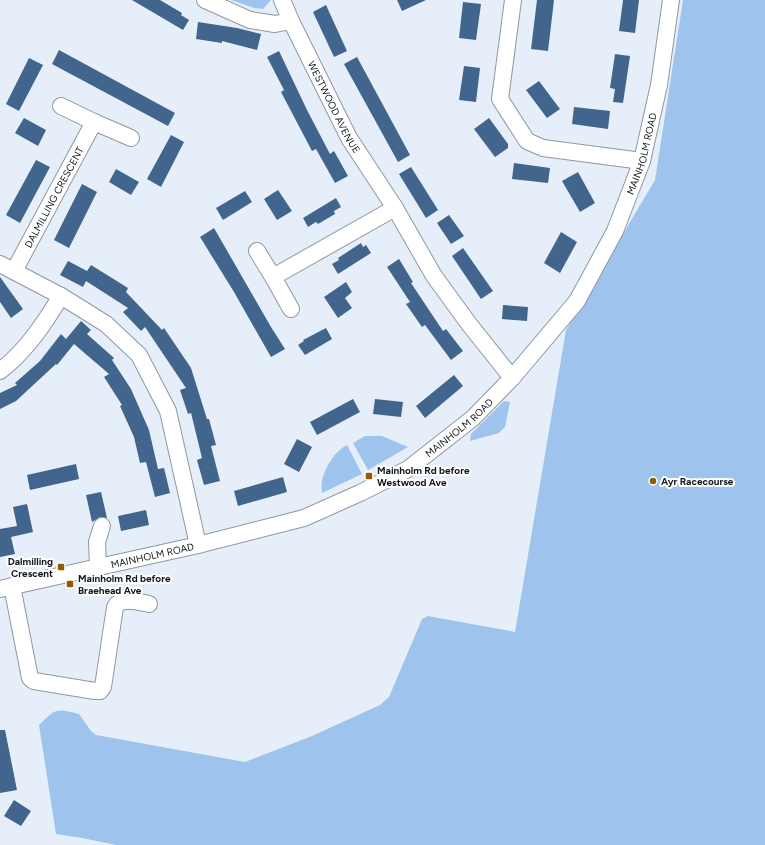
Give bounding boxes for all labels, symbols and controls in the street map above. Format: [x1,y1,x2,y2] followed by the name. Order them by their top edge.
[305,59,363,156] street label: WESTWOOD AVENUE
[624,111,660,197] street label: MAINHOLM ROAD
[22,144,87,250] street label: DALMILLING CRESCENT
[423,395,496,460] street label: MAINHOLM ROAD
[377,464,470,489] place label: Mainholm Rd before Westwood Ave
[364,471,374,481] marker: Mainholm Rd before Westwood Ave
[661,475,734,488] place label: Ayr Racecourse
[648,476,658,486] marker: Ayr Racecourse
[110,540,195,571] street label: MAINHOLM ROAD
[8,555,53,580] place label: Dalmilling Crescent
[56,562,66,572] marker: Dalmilling Crescent
[78,572,171,597] place label: Mainholm Rd before Braehead Ave
[65,579,75,589] marker: Mainholm Rd before Braehead Ave

